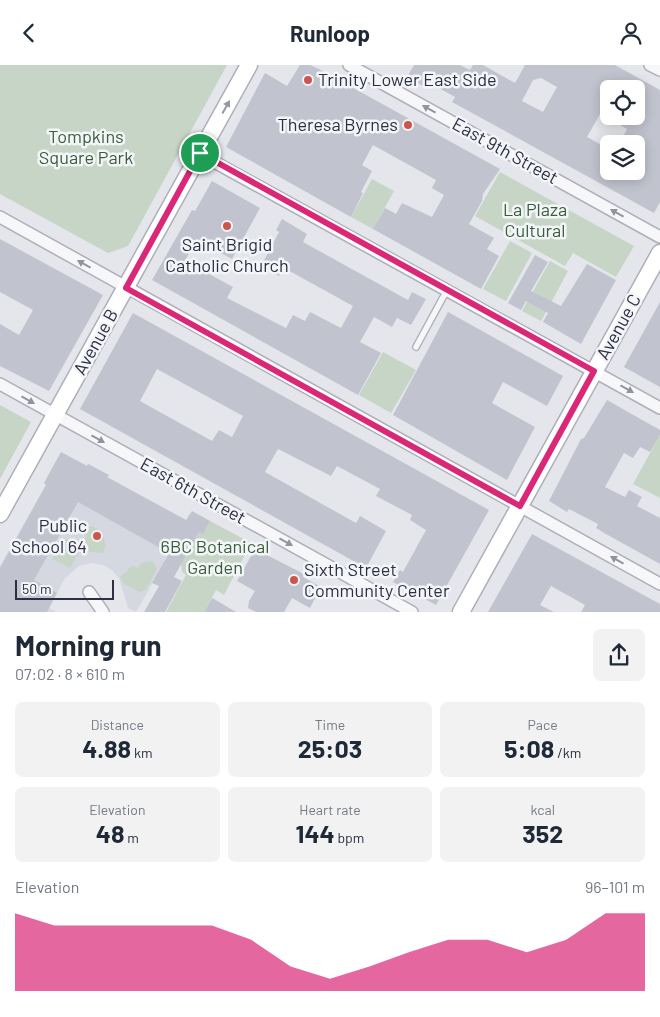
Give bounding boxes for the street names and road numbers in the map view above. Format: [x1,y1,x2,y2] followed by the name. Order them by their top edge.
[449,112,562,188] street label: East 9th Street
[591,290,645,363] street label: Avenue C
[68,305,122,378] street label: Avenue B
[137,452,250,528] street label: East 6th Street

